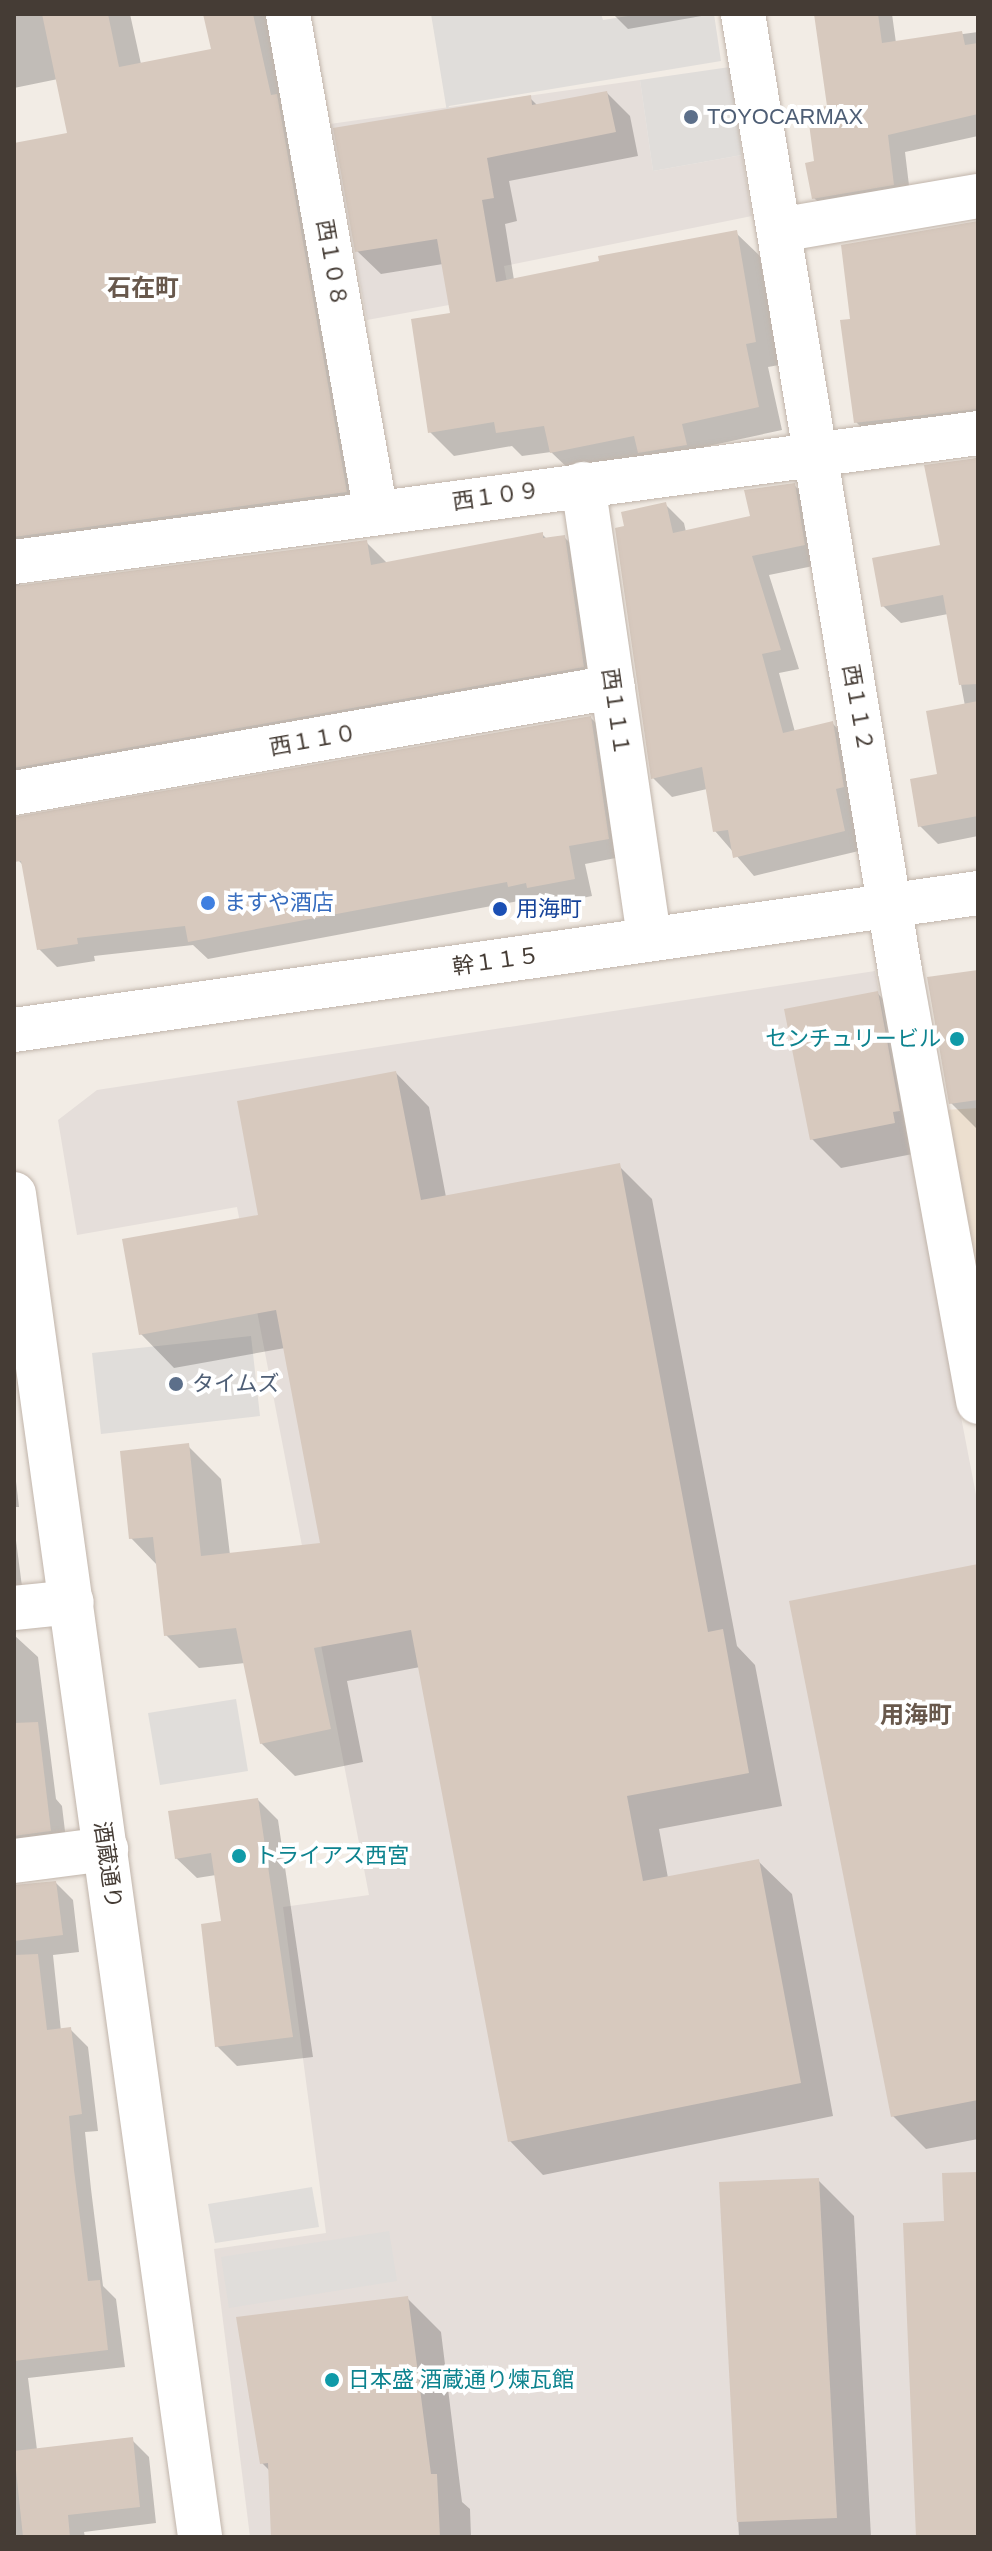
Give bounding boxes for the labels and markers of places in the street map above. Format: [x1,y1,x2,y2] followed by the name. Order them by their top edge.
[707,104,863,130] place label: TOYOCARMAX
[682,108,700,126] marker: TOYOCARMAX
[224,890,334,916] place label: ますや酒店
[199,894,217,912] marker: ますや酒店
[516,896,582,922] place label: 用海町
[491,900,509,918] marker: 用海町
[765,1026,941,1052] place label: センチュリービル
[948,1030,966,1048] marker: センチュリービル
[192,1371,280,1397] place label: タイムズ
[167,1375,185,1393] marker: タイムズ
[255,1843,409,1869] place label: トライアス西宮
[230,1847,248,1865] marker: トライアス西宮
[348,2367,574,2393] place label: 日本盛 酒蔵通り煉瓦館
[323,2371,341,2389] marker: 日本盛 酒蔵通り煉瓦館

